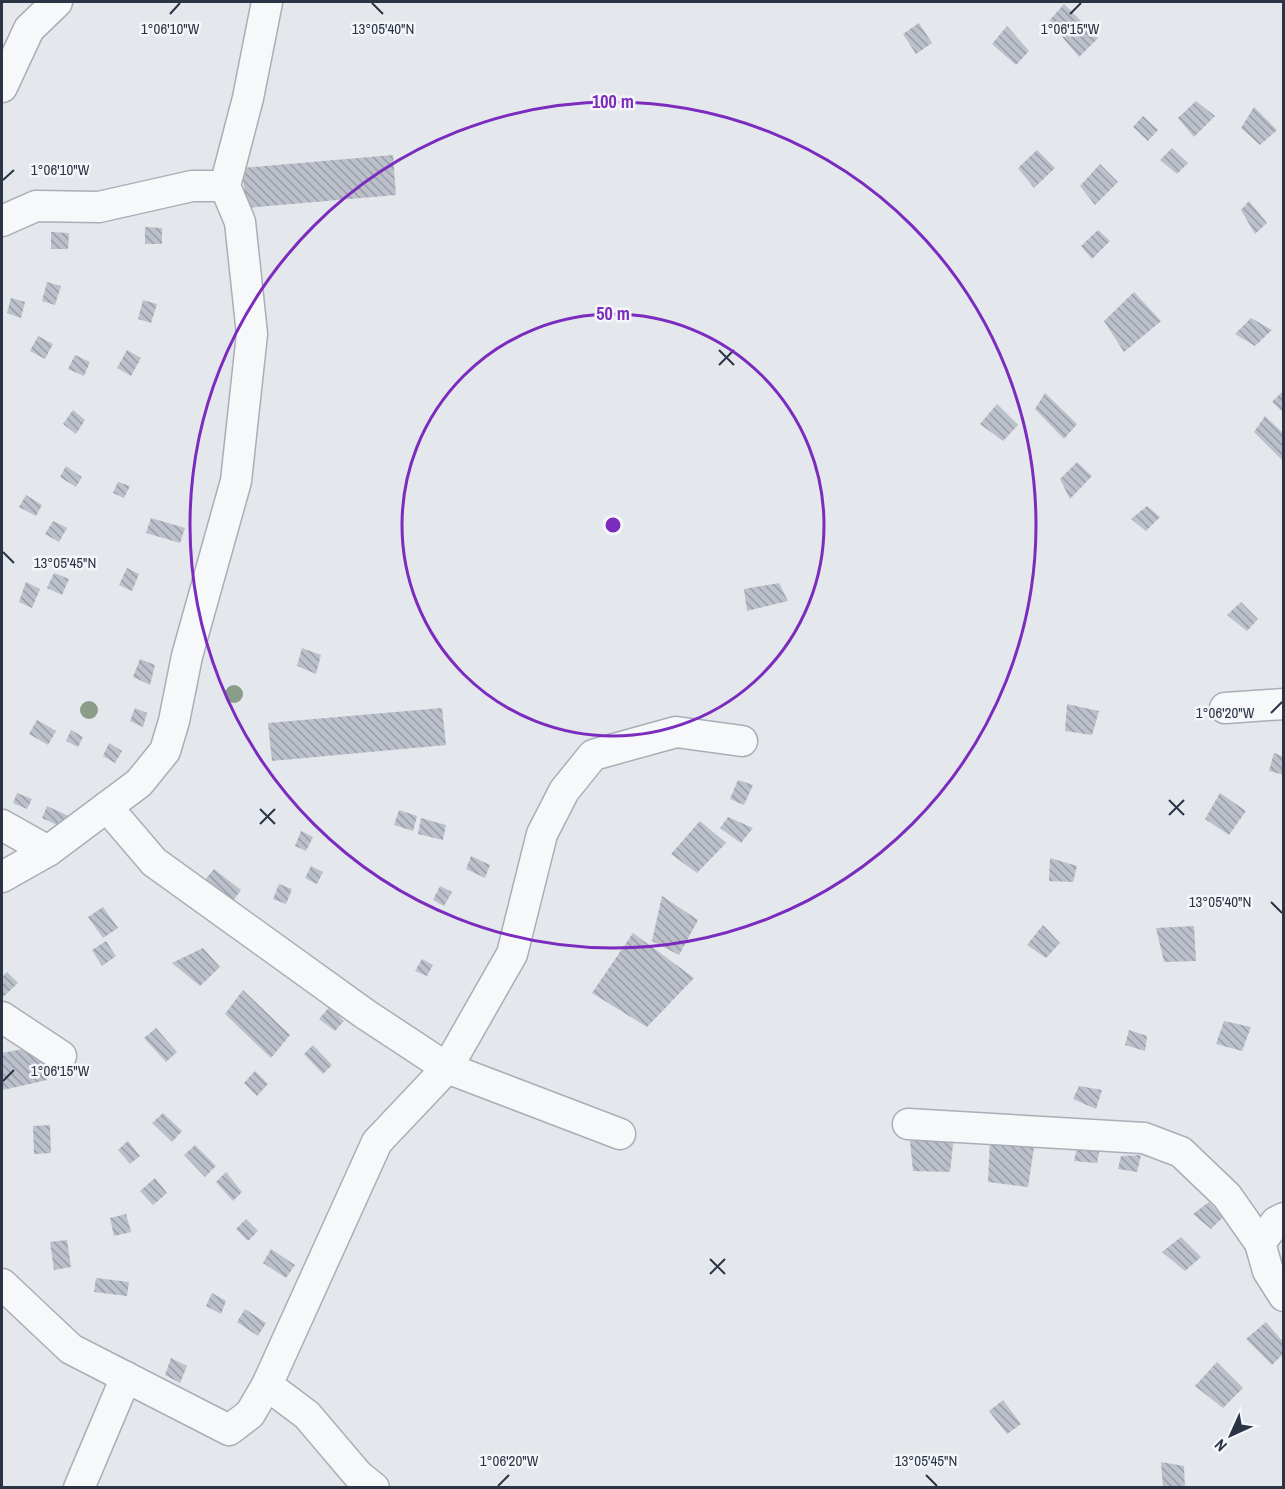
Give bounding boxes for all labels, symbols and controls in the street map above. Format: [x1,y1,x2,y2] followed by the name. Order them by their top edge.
[141,18,200,39] text: 1°06'10"W
[352,18,414,39] text: 13°05'40"N
[1041,18,1100,39] text: 1°06'15"W
[592,89,634,114] text: 100 m
[31,159,90,180] text: 1°06'10"W
[596,301,630,326] text: 50 m
[603,515,623,535] centre of rings
[34,552,96,573] text: 13°05'45"N
[1196,702,1255,723] text: 1°06'20"W
[1189,891,1251,912] text: 13°05'40"N
[31,1060,90,1081] text: 1°06'15"W
[1201,1405,1261,1465] north arrow
[1209,1434,1232,1457] text: N
[480,1450,539,1471] text: 1°06'20"W
[895,1450,957,1471] text: 13°05'45"N

